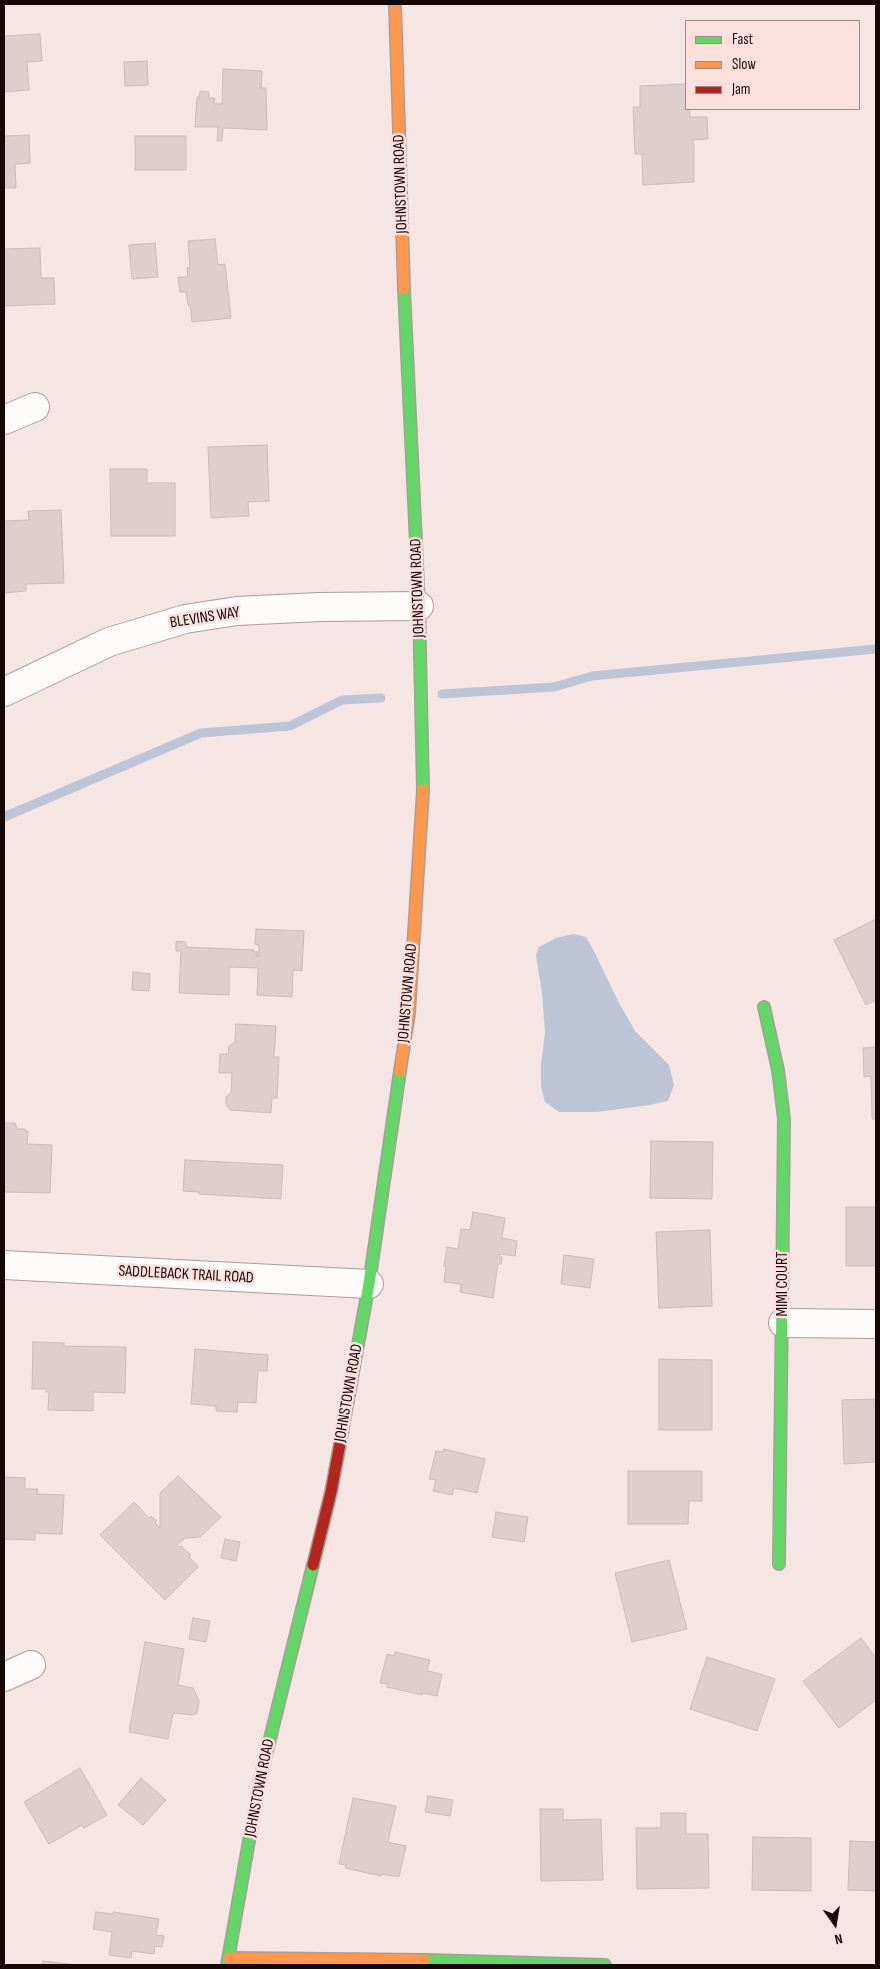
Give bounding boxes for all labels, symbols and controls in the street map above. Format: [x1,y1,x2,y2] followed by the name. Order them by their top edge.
[685,20,860,110] legend
[732,30,753,49] text: Fast
[732,55,756,74] text: Slow
[732,80,750,99] text: Jam
[390,134,412,234] street label: JOHNSTOWN ROAD
[407,538,429,638] street label: JOHNSTOWN ROAD
[169,603,241,633] street label: BLEVINS WAY
[394,943,422,1043] street label: JOHNSTOWN ROAD
[773,1251,793,1317] street label: MIMI COURT
[118,1262,254,1288] street label: SADDLEBACK TRAIL ROAD
[331,1343,367,1443] street label: JOHNSTOWN ROAD
[241,1738,279,1838] street label: JOHNSTOWN ROAD
[810,1899,860,1949] north arrow
[833,1930,844,1948] text: N

